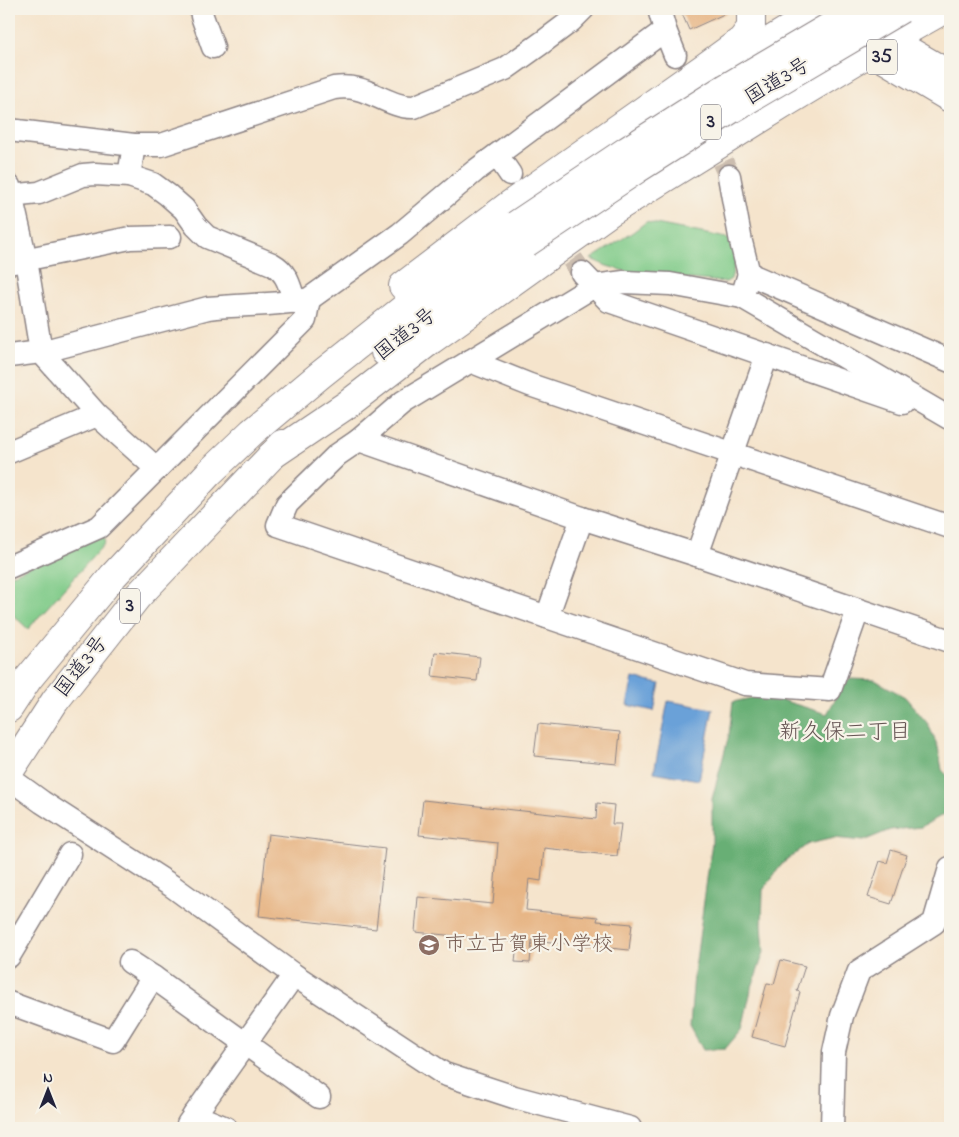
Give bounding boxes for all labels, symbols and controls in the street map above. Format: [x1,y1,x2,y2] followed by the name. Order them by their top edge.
[867,40,897,74] road number: 35
[740,51,816,113] street label: 国道3号
[701,104,721,140] road number: 3
[369,301,443,369] street label: 国道3号
[120,588,140,624] road number: 3
[48,630,116,704] street label: 国道3号
[779,717,911,749] district label: 新久保二丁目
[445,930,613,960] place label: 市立古賀東小学校
[417,933,441,957] school or university icon: 市立古賀東小学校
[22,1064,72,1114] north arrow
[43,1068,53,1089] text: N

